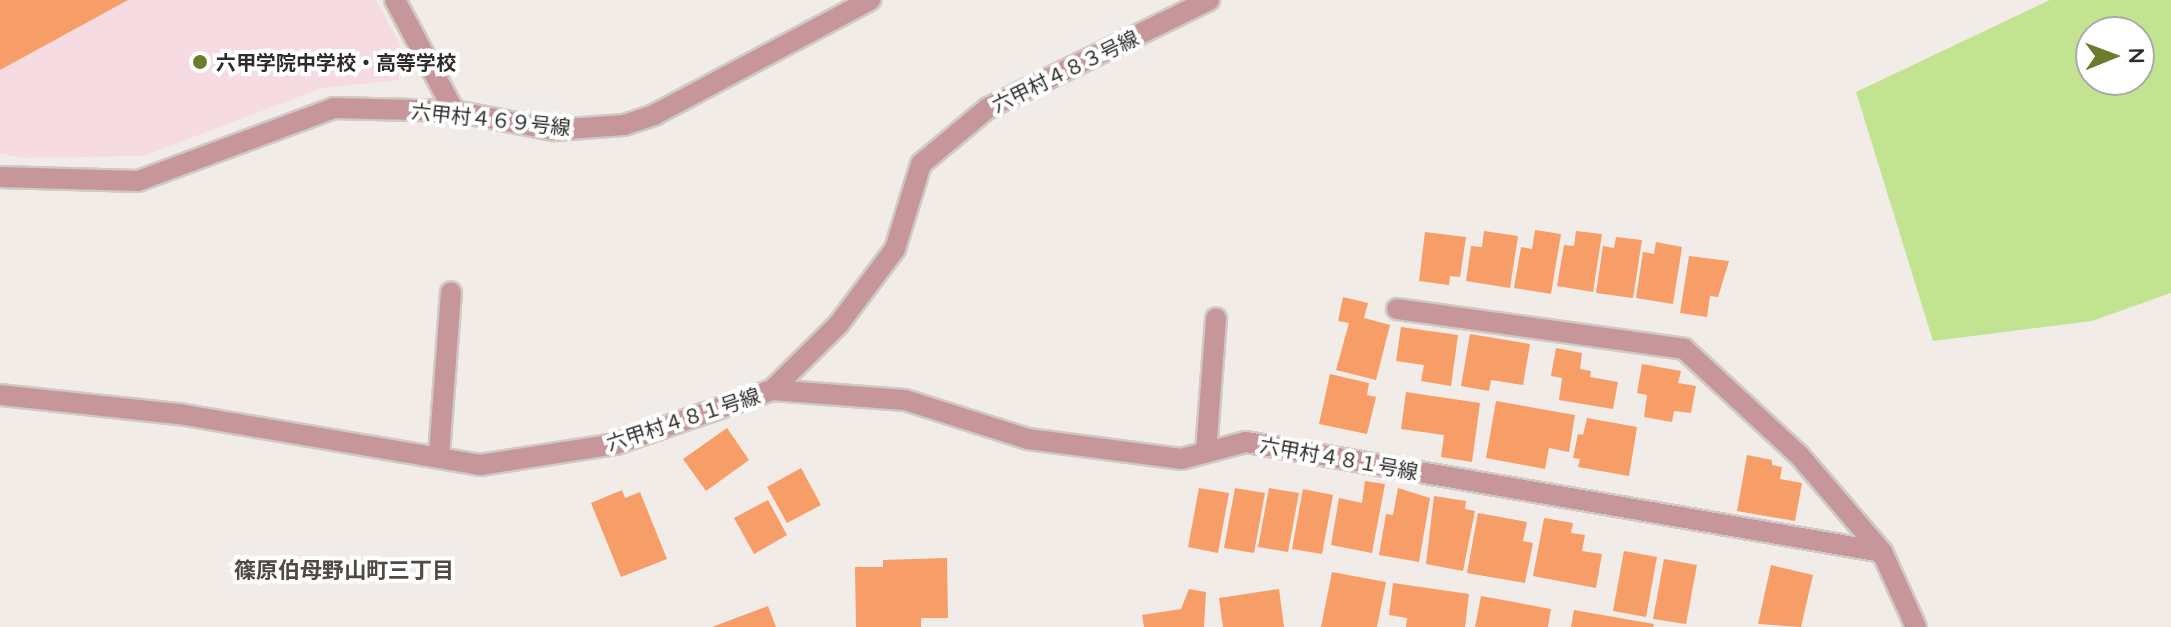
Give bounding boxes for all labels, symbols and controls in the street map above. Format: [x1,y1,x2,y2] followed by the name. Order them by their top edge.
[2075,16,2155,96] north arrow
[988,25,1142,117] street label: 六甲村４８３号線
[2123,47,2151,64] text: N
[216,50,456,74] place label: 六甲学院中学校・高等学校
[191,53,209,71] marker: 六甲学院中学校・高等学校
[410,99,572,139] street label: 六甲村４６９号線
[603,383,763,455] street label: 六甲村４８１号線
[1258,432,1420,484] street label: 六甲村４８１号線
[234,558,454,584] district label: 篠原伯母野山町三丁目

